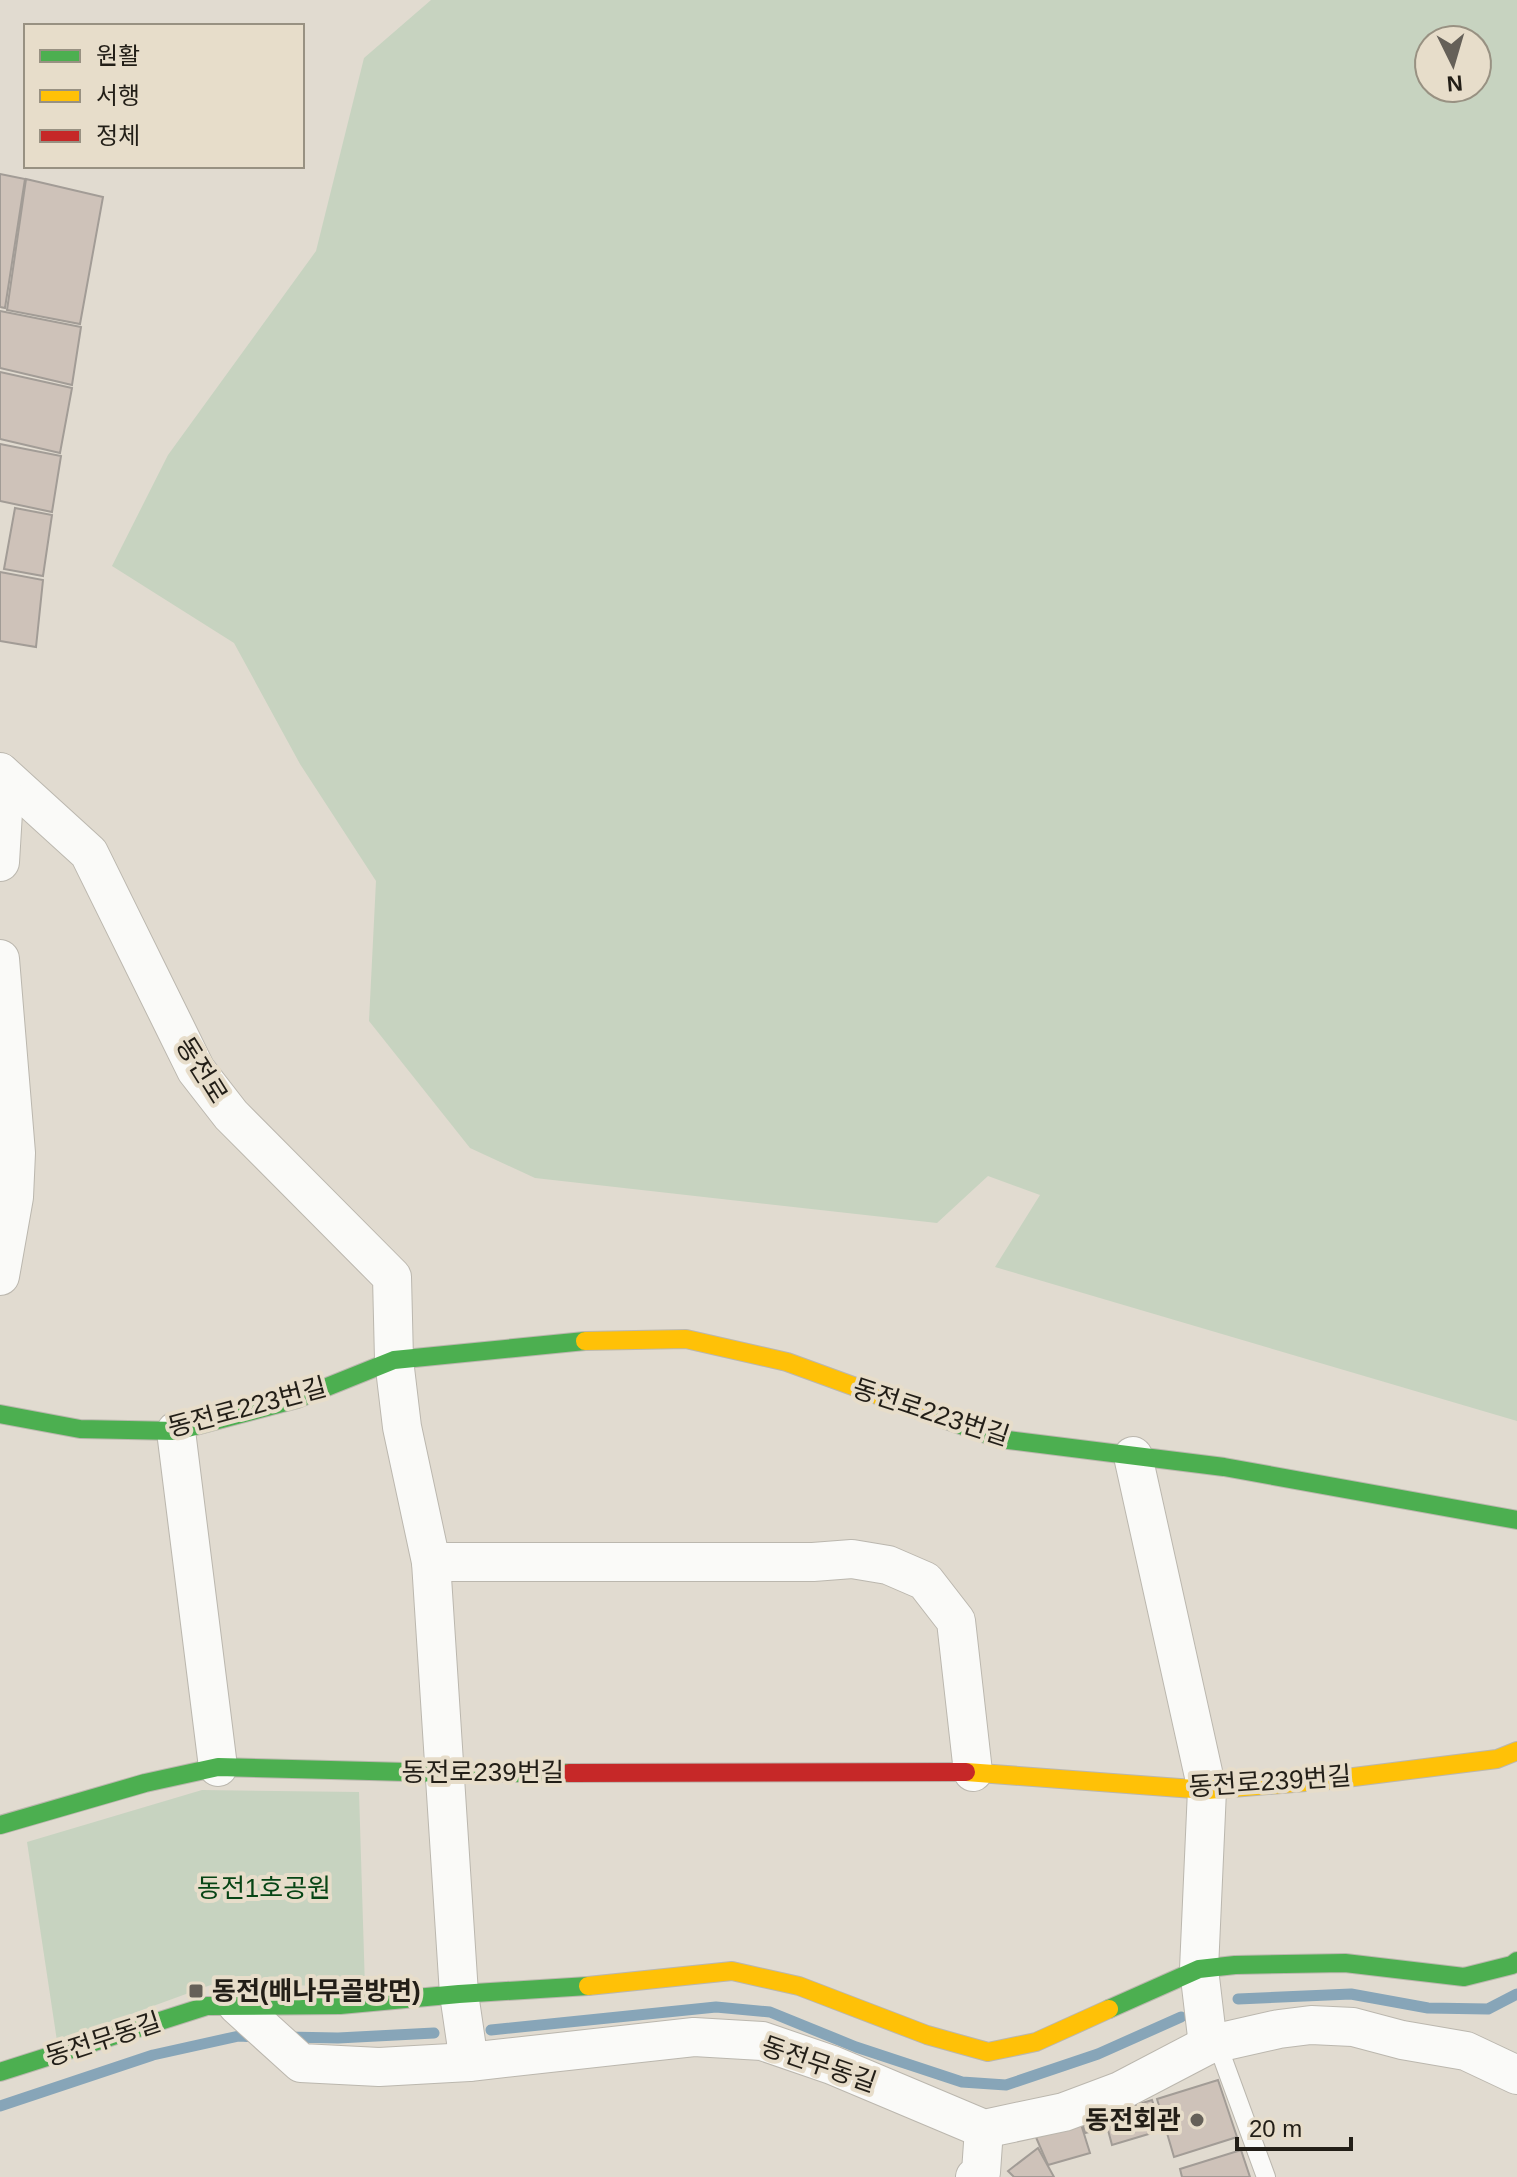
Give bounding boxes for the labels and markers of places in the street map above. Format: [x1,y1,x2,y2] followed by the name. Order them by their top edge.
[212,1976,421,2006] place label: 동전(배나무골방면)
[187,1982,205,2000] marker: 동전(배나무골방면)
[1085,2105,1181,2135] place label: 동전회관
[1188,2111,1206,2129] marker: 동전회관

